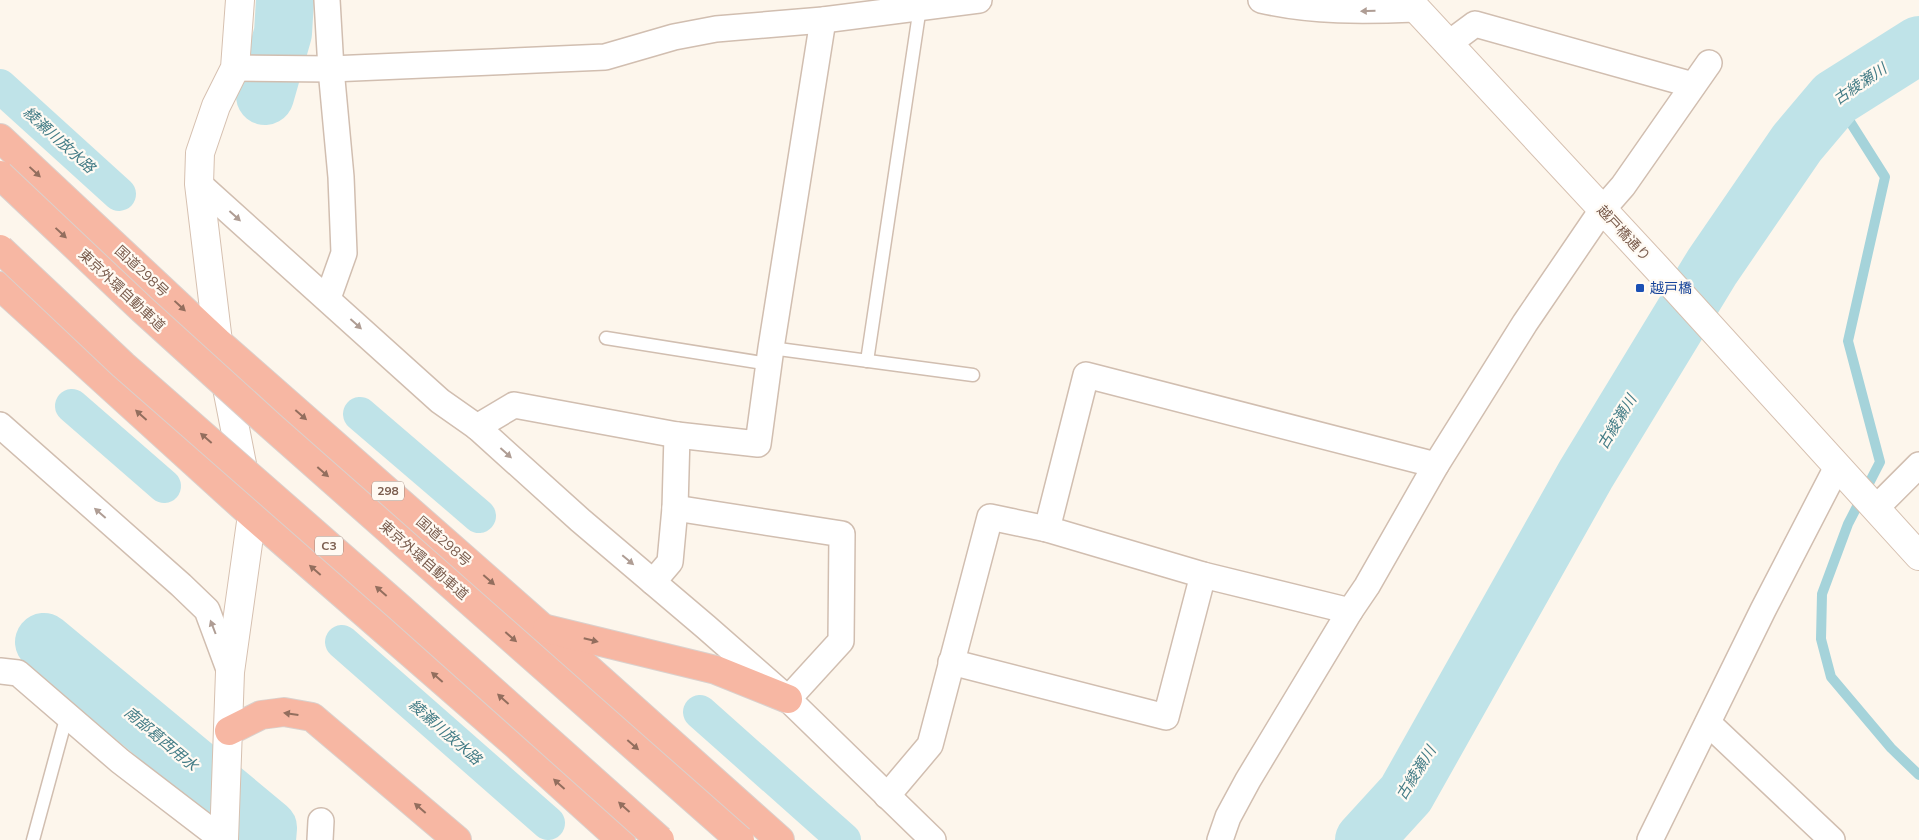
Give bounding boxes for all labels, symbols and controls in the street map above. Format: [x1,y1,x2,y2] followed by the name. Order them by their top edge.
[1359,7,1375,15] one-way arrow
[1830,58,1892,108] water label: 古綾瀬川
[20,102,101,178] water label: 綾瀬川放水路
[29,166,41,178] one-way arrow
[1594,201,1654,265] street label: 越戸橋通り
[229,210,241,222] one-way arrow
[55,227,67,239] one-way arrow
[111,242,173,300] street label: 国道298号
[75,245,169,335] street label: 東京外環自動車道
[1650,279,1692,297] place label: 越戸橋
[1634,282,1646,294] marker: 越戸橋
[173,300,185,312] one-way arrow
[350,318,362,330] one-way arrow
[1593,389,1641,452] water label: 古綾瀬川
[294,409,306,421] one-way arrow
[134,410,147,421] one-way arrow
[200,433,212,444] one-way arrow
[499,447,511,459] one-way arrow
[317,466,329,478] one-way arrow
[372,482,404,501] road number: 298
[94,507,106,519] one-way arrow
[413,512,475,570] street label: 国道298号
[376,516,472,604] street label: 東京外環自動車道
[315,536,343,556] road number: C3
[621,555,634,566] one-way arrow
[308,564,321,575] one-way arrow
[482,574,494,586] one-way arrow
[375,586,387,597] one-way arrow
[209,619,216,634] one-way arrow
[505,631,517,642] one-way arrow
[583,636,598,644] one-way arrow
[431,671,444,682] one-way arrow
[497,693,509,705] one-way arrow
[405,695,487,770] water label: 綾瀬川放水路
[121,702,203,776] water label: 南部葛西用水
[282,710,298,718] one-way arrow
[626,739,638,751] one-way arrow
[1392,741,1441,803] water label: 古綾瀬川
[554,778,566,790] one-way arrow
[618,801,630,813] one-way arrow
[413,803,426,814] one-way arrow

